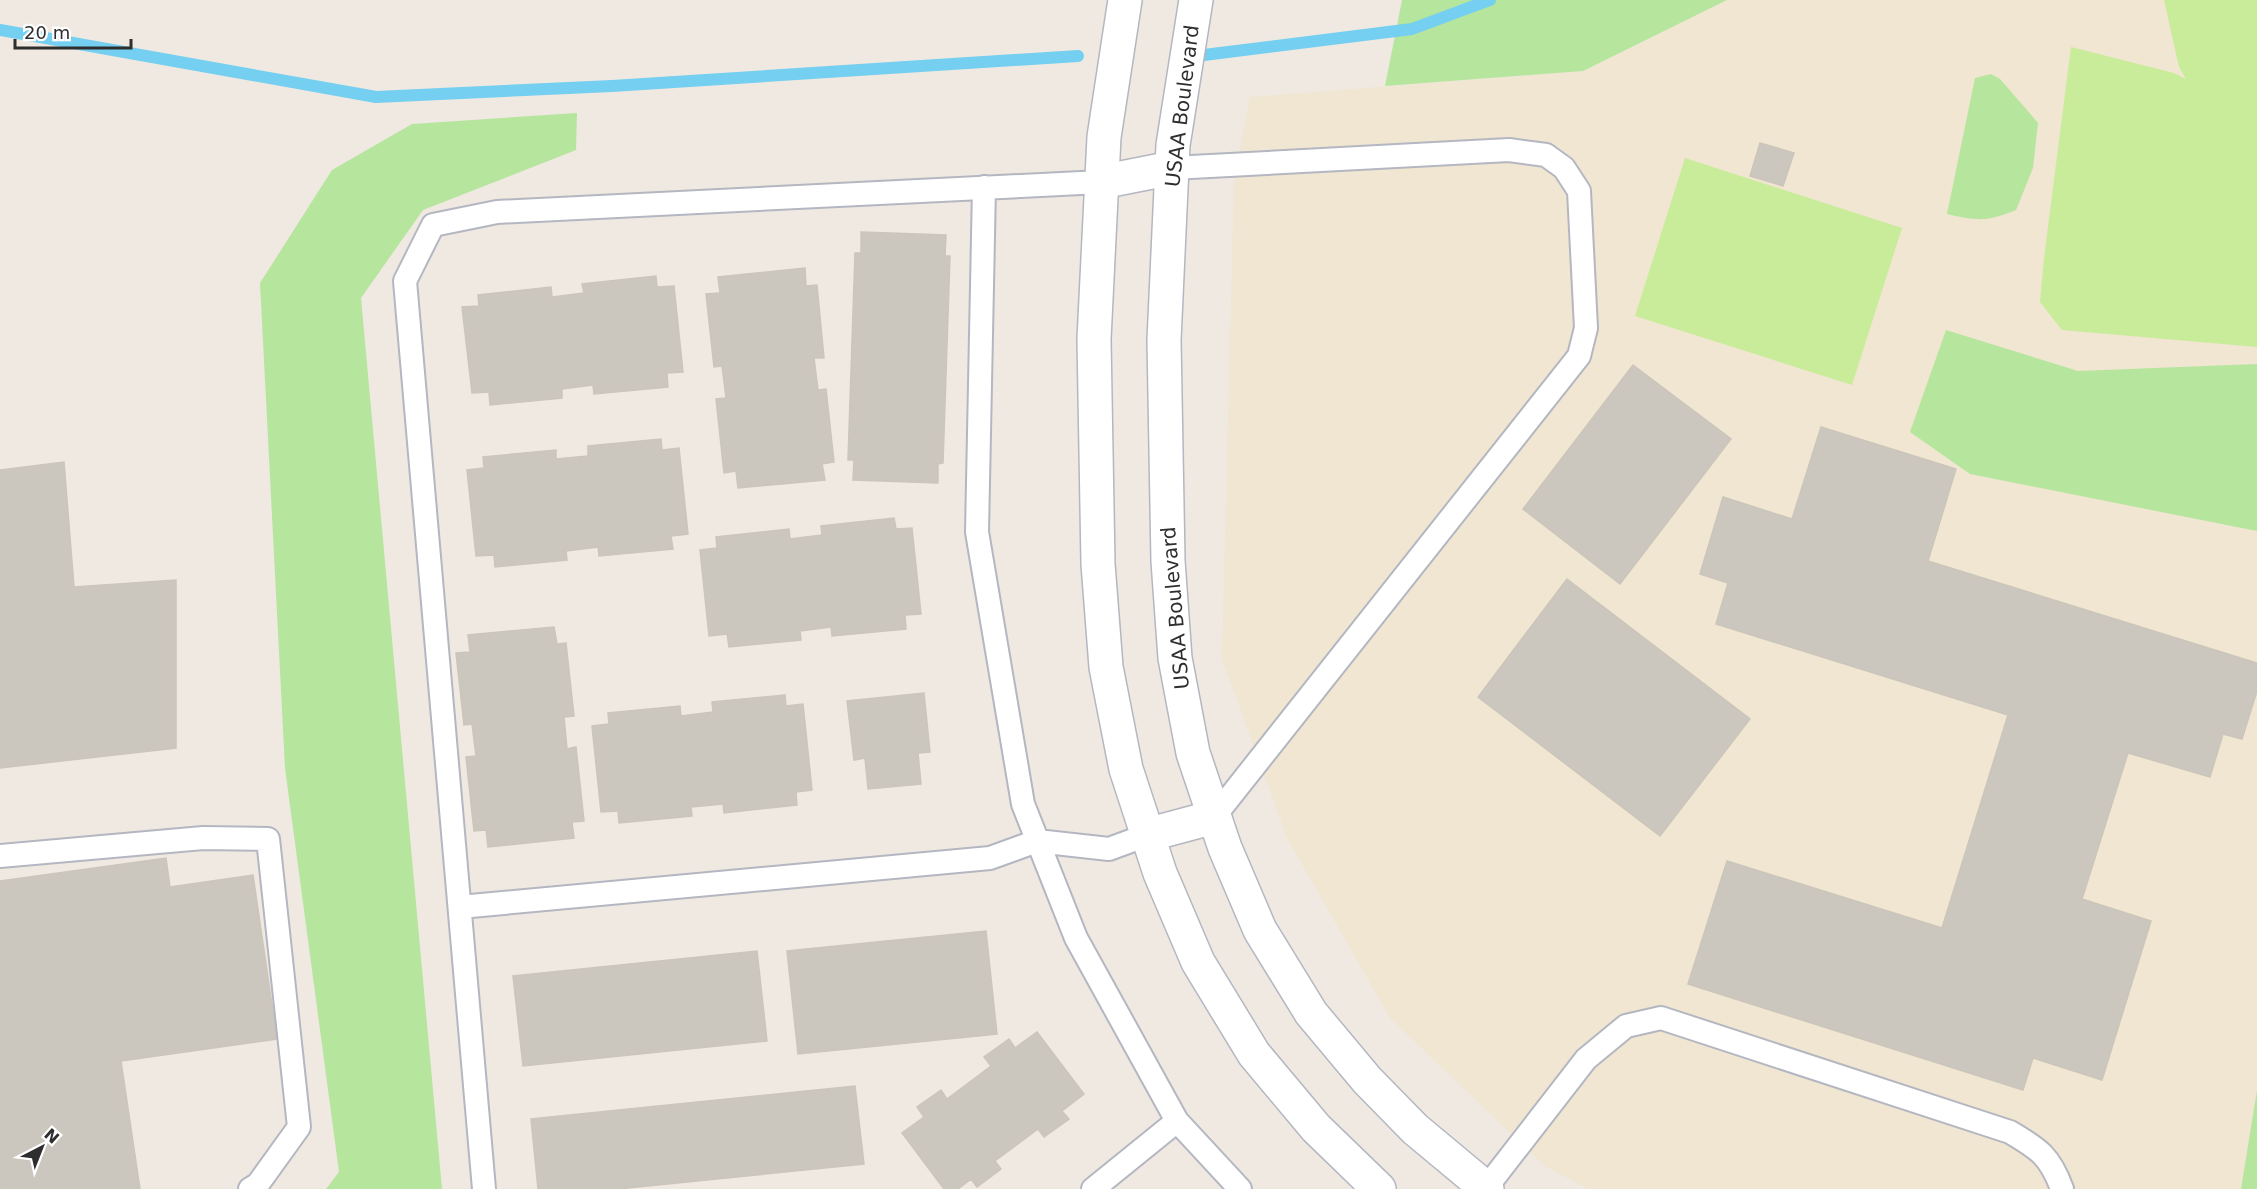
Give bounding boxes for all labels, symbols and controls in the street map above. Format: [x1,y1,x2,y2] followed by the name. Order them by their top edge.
[15,12,130,50] scale bar
[24,22,70,43] text: 20 m
[1160,24,1204,188] street label: USAA Boulevard
[1156,526,1194,690] street label: USAA Boulevard
[12,1117,72,1177] north arrow
[40,1125,63,1148] text: N

